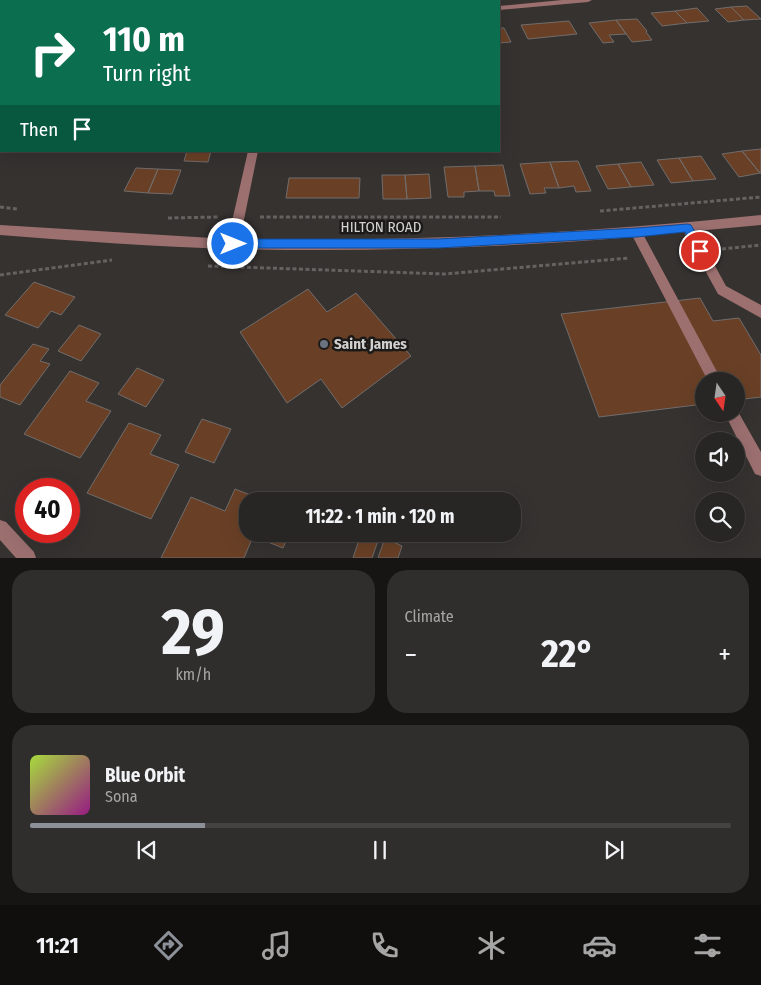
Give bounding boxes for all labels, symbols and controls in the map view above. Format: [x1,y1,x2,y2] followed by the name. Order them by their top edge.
[103,18,185,60] text: 110 m
[20,20,85,85] icon: right
[103,60,191,87] text: Turn right
[68,115,96,143] icon: arrive
[20,118,58,141] text: Then
[206,217,258,269] position arrow
[341,218,421,236] street label: HILTON ROAD
[679,230,721,272] pin
[686,237,714,265] icon: arrive
[334,335,407,353] place label: Saint James
[318,338,330,350] marker: Saint James
[695,372,745,422] north arrow
[695,372,745,542] map controls
[695,432,745,482] button: sound
[15,478,80,543] speed limit sign: 40
[695,492,745,542] button: search
[305,505,455,528] text: 11:22 · 1 min · 120 m
[162,593,225,671] text: 29
[405,607,454,626] text: Climate
[541,631,594,677] text: 22°
[405,638,417,671] text: −
[718,638,731,671] text: +
[175,665,211,684] text: km/h
[105,764,185,787] text: Blue Orbit
[105,787,138,806] text: Sona
[133,836,161,864] icon: previous
[366,836,394,864] icon: pause
[600,836,628,864] icon: next
[151,928,186,963] icon: directions
[259,928,294,963] icon: music
[367,928,402,963] icon: phone
[474,928,509,963] icon: climate
[582,928,617,963] icon: car
[690,928,725,963] icon: filters
[36,932,79,959] text: 11:21

